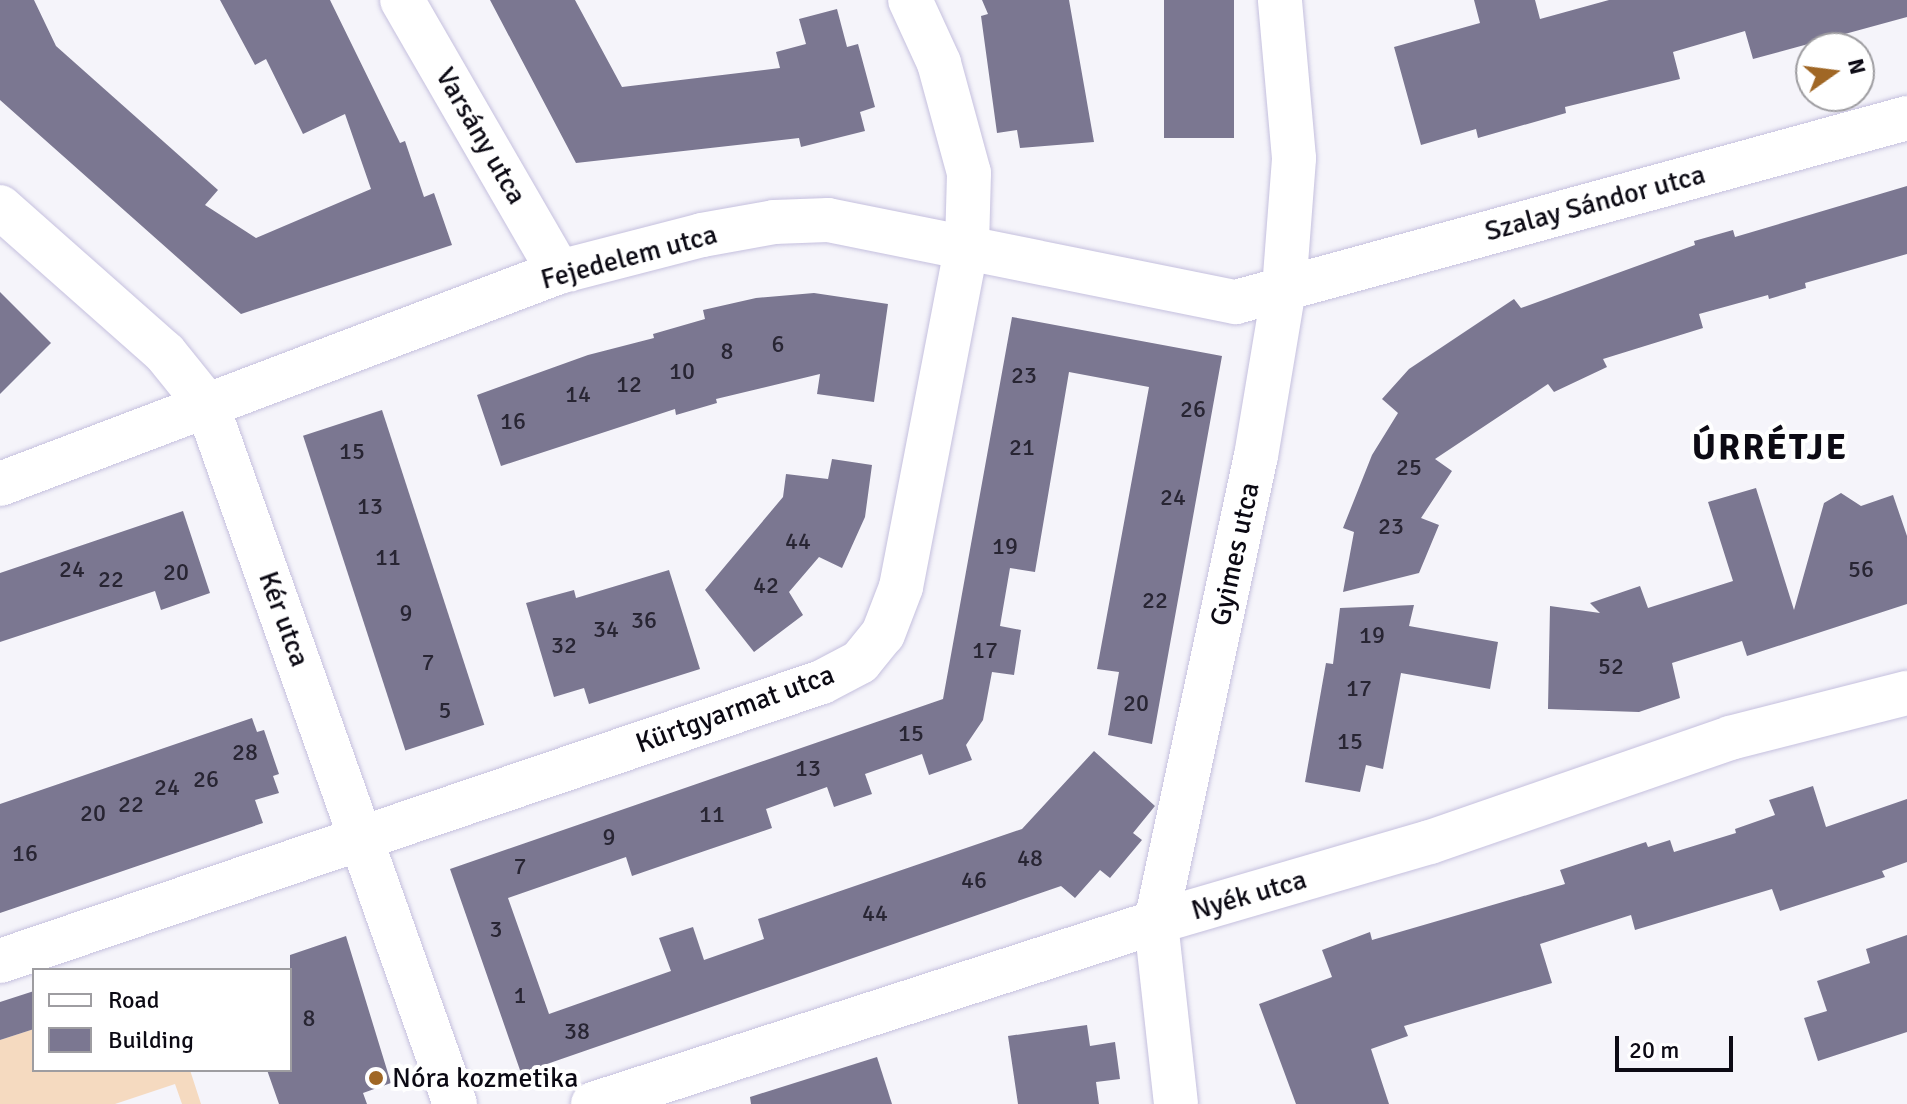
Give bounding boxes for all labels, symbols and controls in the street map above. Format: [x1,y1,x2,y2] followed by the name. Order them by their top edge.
[1795,32,1875,112] north arrow
[1842,56,1872,77] text: N
[428,62,534,210] street label: Varsány utca
[1481,157,1709,249] street label: Szalay Sándor utca
[537,217,721,297] street label: Fejedelem utca
[772,331,784,359] house number: 6
[721,338,733,366] house number: 8
[669,358,695,386] house number: 10
[1011,362,1037,390] house number: 23
[616,371,642,399] house number: 12
[565,381,591,409] house number: 14
[1180,396,1206,424] house number: 26
[500,408,526,436] house number: 16
[1692,426,1848,470] district label: ÚRRÉTJE
[1009,434,1035,462] house number: 21
[339,438,365,466] house number: 15
[1396,454,1422,482] house number: 25
[1203,479,1267,629] street label: Gyimes utca
[1160,484,1186,512] house number: 24
[357,493,383,521] house number: 13
[1378,513,1404,541] house number: 23
[785,528,811,556] house number: 44
[992,533,1018,561] house number: 19
[375,544,401,572] house number: 11
[59,556,85,584] house number: 24
[1848,556,1874,584] house number: 56
[163,559,189,587] house number: 20
[98,566,124,594] house number: 22
[251,567,317,671] street label: Kér utca
[753,572,779,600] house number: 42
[1142,587,1168,615] house number: 22
[400,600,412,628] house number: 9
[631,607,657,635] house number: 36
[593,616,619,644] house number: 34
[1359,622,1385,650] house number: 19
[551,632,577,660] house number: 32
[972,637,998,665] house number: 17
[422,649,434,677] house number: 7
[1598,653,1624,681] house number: 52
[631,658,839,760] street label: Kürtgyarmat utca
[1346,675,1372,703] house number: 17
[1123,690,1149,718] house number: 20
[439,697,451,725] house number: 5
[898,720,924,748] house number: 15
[1337,728,1363,756] house number: 15
[232,739,258,767] house number: 28
[795,755,821,783] house number: 13
[193,766,219,794] house number: 26
[154,774,180,802] house number: 24
[118,791,144,819] house number: 22
[80,800,106,828] house number: 20
[699,801,725,829] house number: 11
[603,824,615,852] house number: 9
[12,840,38,868] house number: 16
[1017,845,1043,873] house number: 48
[514,853,526,881] house number: 7
[1188,863,1310,927] street label: Nyék utca
[961,867,987,895] house number: 46
[862,900,888,928] house number: 44
[490,916,502,944] house number: 3
[32,968,292,1072] legend
[514,982,526,1010] house number: 1
[108,985,159,1015] text: Road
[303,1005,315,1033] house number: 8
[564,1018,590,1046] house number: 38
[1619,1020,1737,1070] scale bar
[108,1025,194,1055] text: Building
[1629,1035,1679,1065] text: 20 m
[392,1061,578,1095] place label: Nóra kozmetika
[367,1069,385,1087] marker: Nóra kozmetika

